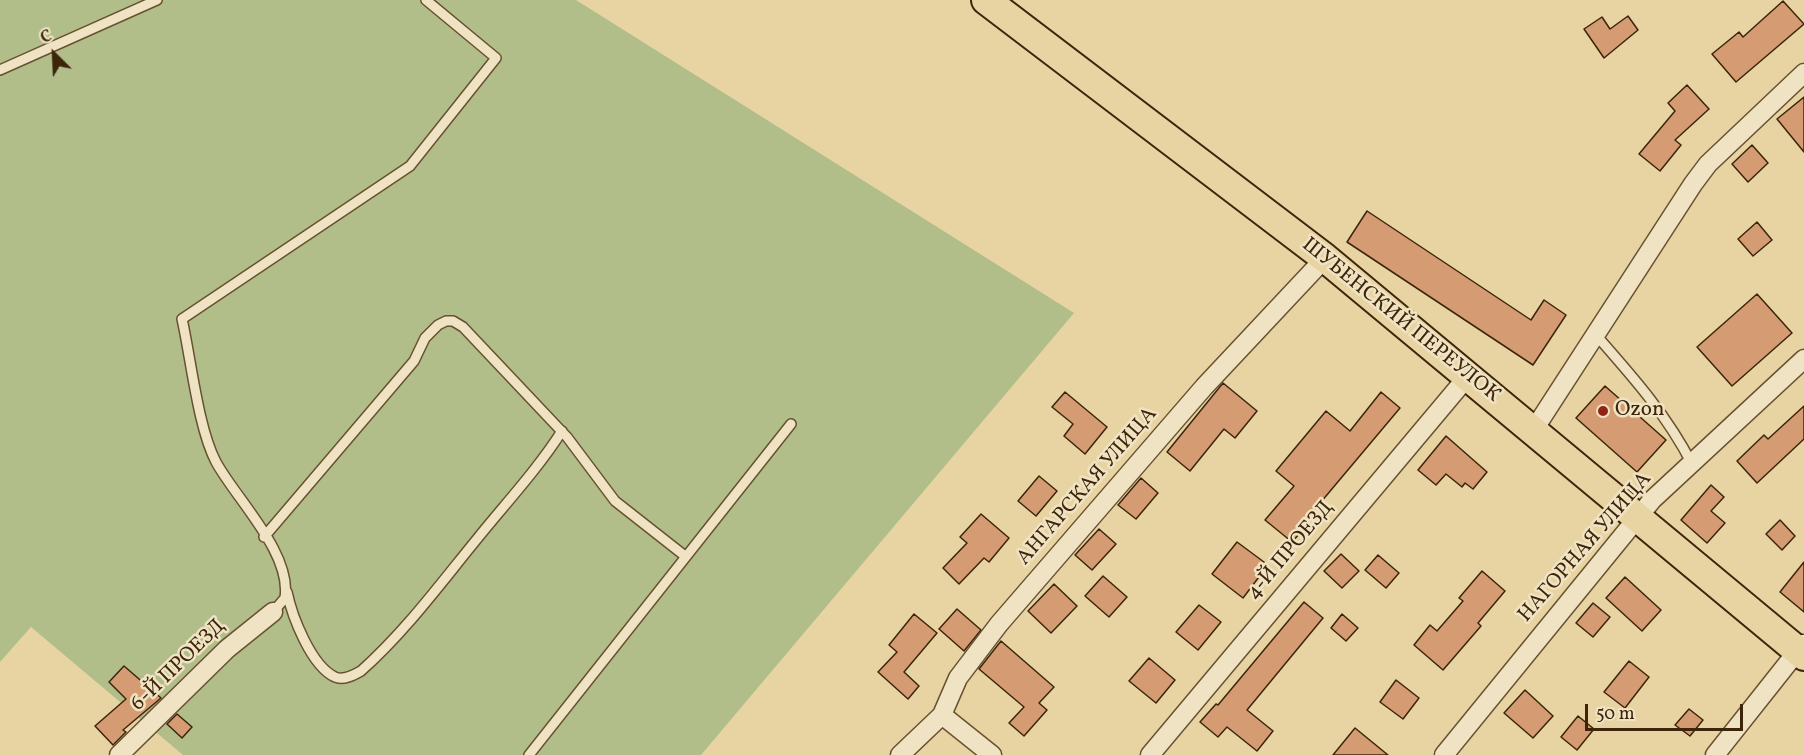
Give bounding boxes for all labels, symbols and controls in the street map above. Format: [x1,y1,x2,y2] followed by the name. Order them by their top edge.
[24,24,84,84] north arrow
[37,25,56,50] text: С
[1296,233,1504,409] street label: ШУБЕНСКИЙ ПЕРЕУЛОК
[1615,398,1665,424] place label: Ozon
[1013,403,1163,571] street label: АНГАРСКАЯ УЛИЦА
[1596,404,1610,418] marker: Ozon
[1514,468,1658,628] street label: НАГОРНАЯ УЛИЦА
[1242,496,1340,606] street label: 4-Й ПРОЕЗД
[126,615,232,717] street label: 6-Й ПРОЕЗД
[1588,692,1746,730] scale bar
[1596,702,1635,727] text: 50 m

